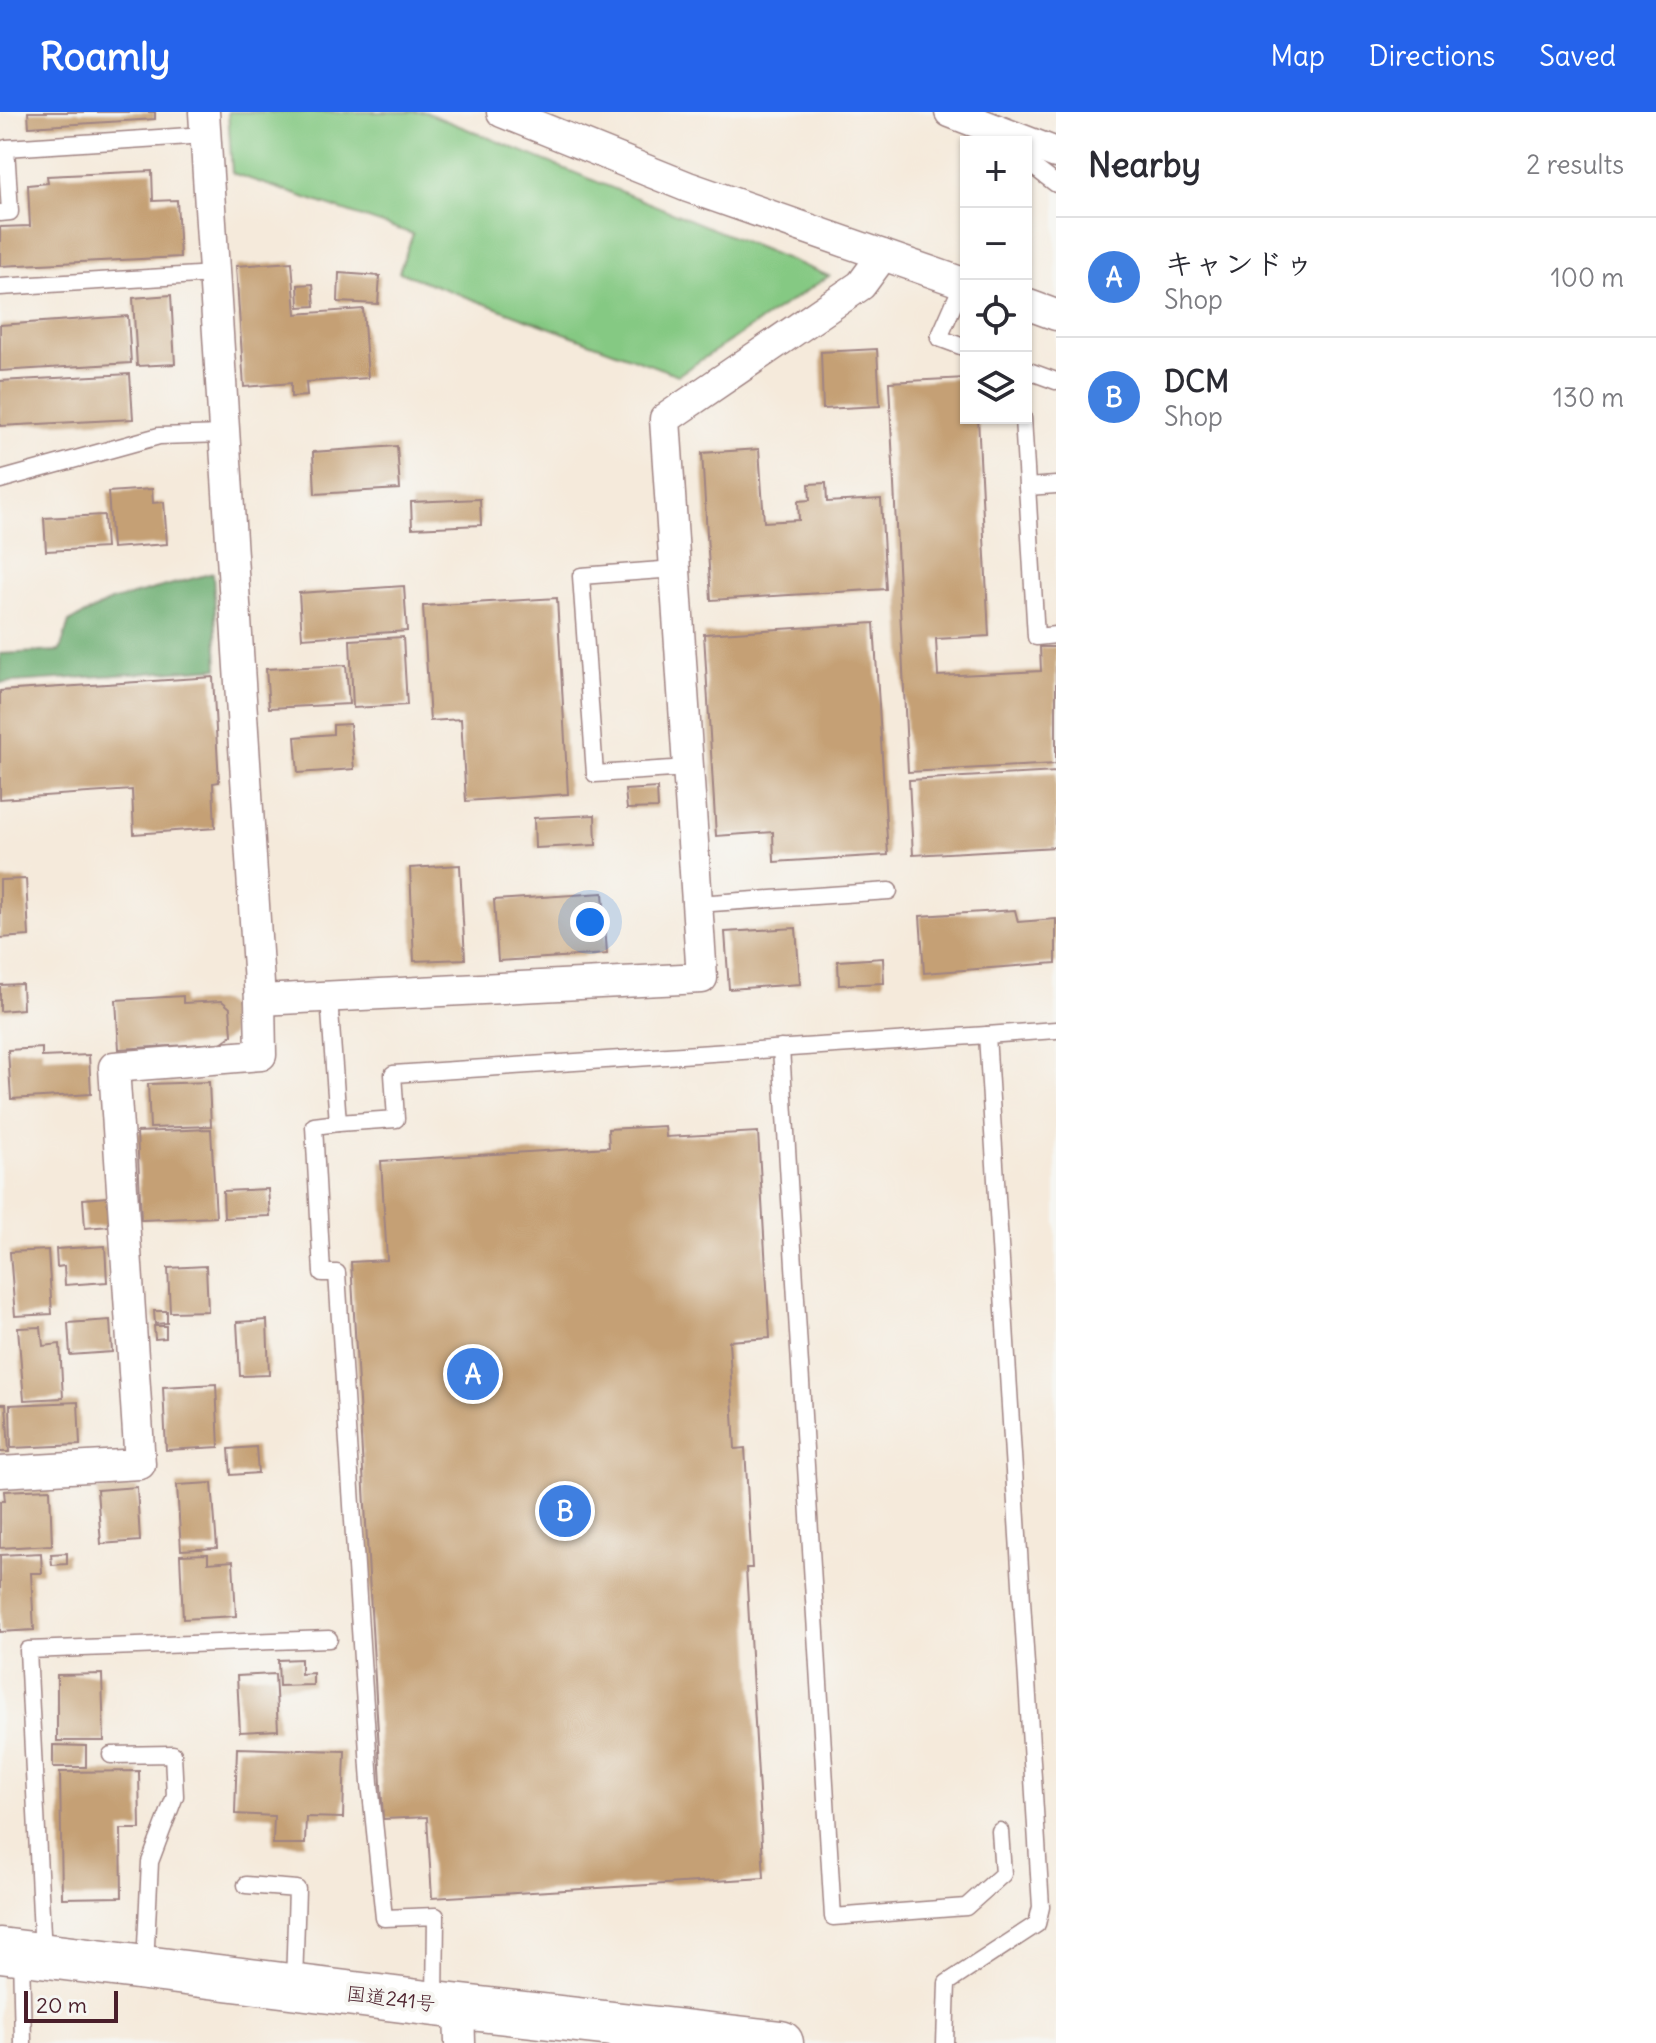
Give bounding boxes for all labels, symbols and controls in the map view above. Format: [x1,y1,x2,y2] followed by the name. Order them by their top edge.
[40,33,170,80] text: Roamly
[1270,38,1325,74] text: Map
[1369,38,1495,74] text: Directions
[1539,38,1616,74] text: Saved
[960,136,1032,424] map controls
[960,136,1032,208] button: +
[1088,143,1201,186] text: Nearby
[1526,148,1624,181] text: 2 results
[960,208,1032,280] button: −
[1164,244,1314,282] text: キャンドゥ
[1106,261,1122,294] text: A
[1550,261,1624,294] text: 100 m
[960,280,1032,352] button: locate
[1164,283,1223,316] text: Shop
[960,352,1032,424] button: layers
[1164,362,1229,400] text: DCM
[1105,381,1123,414] text: B
[1553,381,1624,414] text: 130 m
[1164,400,1223,433] text: Shop
[570,902,610,942] your location
[447,1344,499,1404] pin: A
[539,1481,591,1541] pin: B
[345,1980,437,2016] street label: 国道241号
[24,1987,118,2023] scale bar
[36,1991,87,2019] text: 20 m

